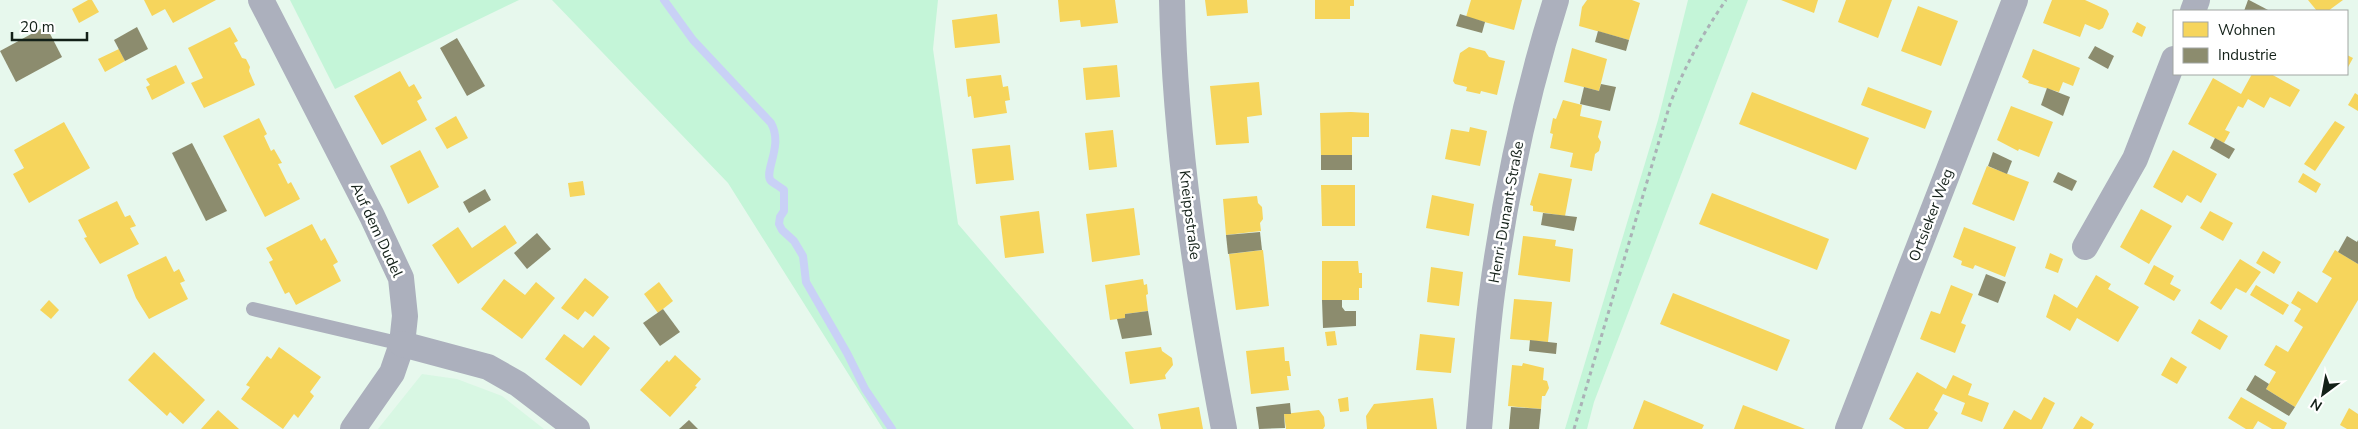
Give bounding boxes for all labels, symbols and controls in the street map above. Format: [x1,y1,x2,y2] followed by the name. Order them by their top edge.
[12,10,88,42] scale bar
[2173,10,2348,75] legend
[20,17,55,37] text: 20 m
[2218,20,2276,40] text: Wohnen
[2218,45,2277,65] text: Industrie
[1484,139,1528,285] street label: Henri-Dunant-Straße
[1904,166,1958,264] street label: Ortsieker Weg
[1175,169,1205,261] street label: Kneippstraße
[346,179,408,281] street label: Auf dem Dudel
[2298,369,2348,419] north arrow
[2307,394,2326,415] text: N

